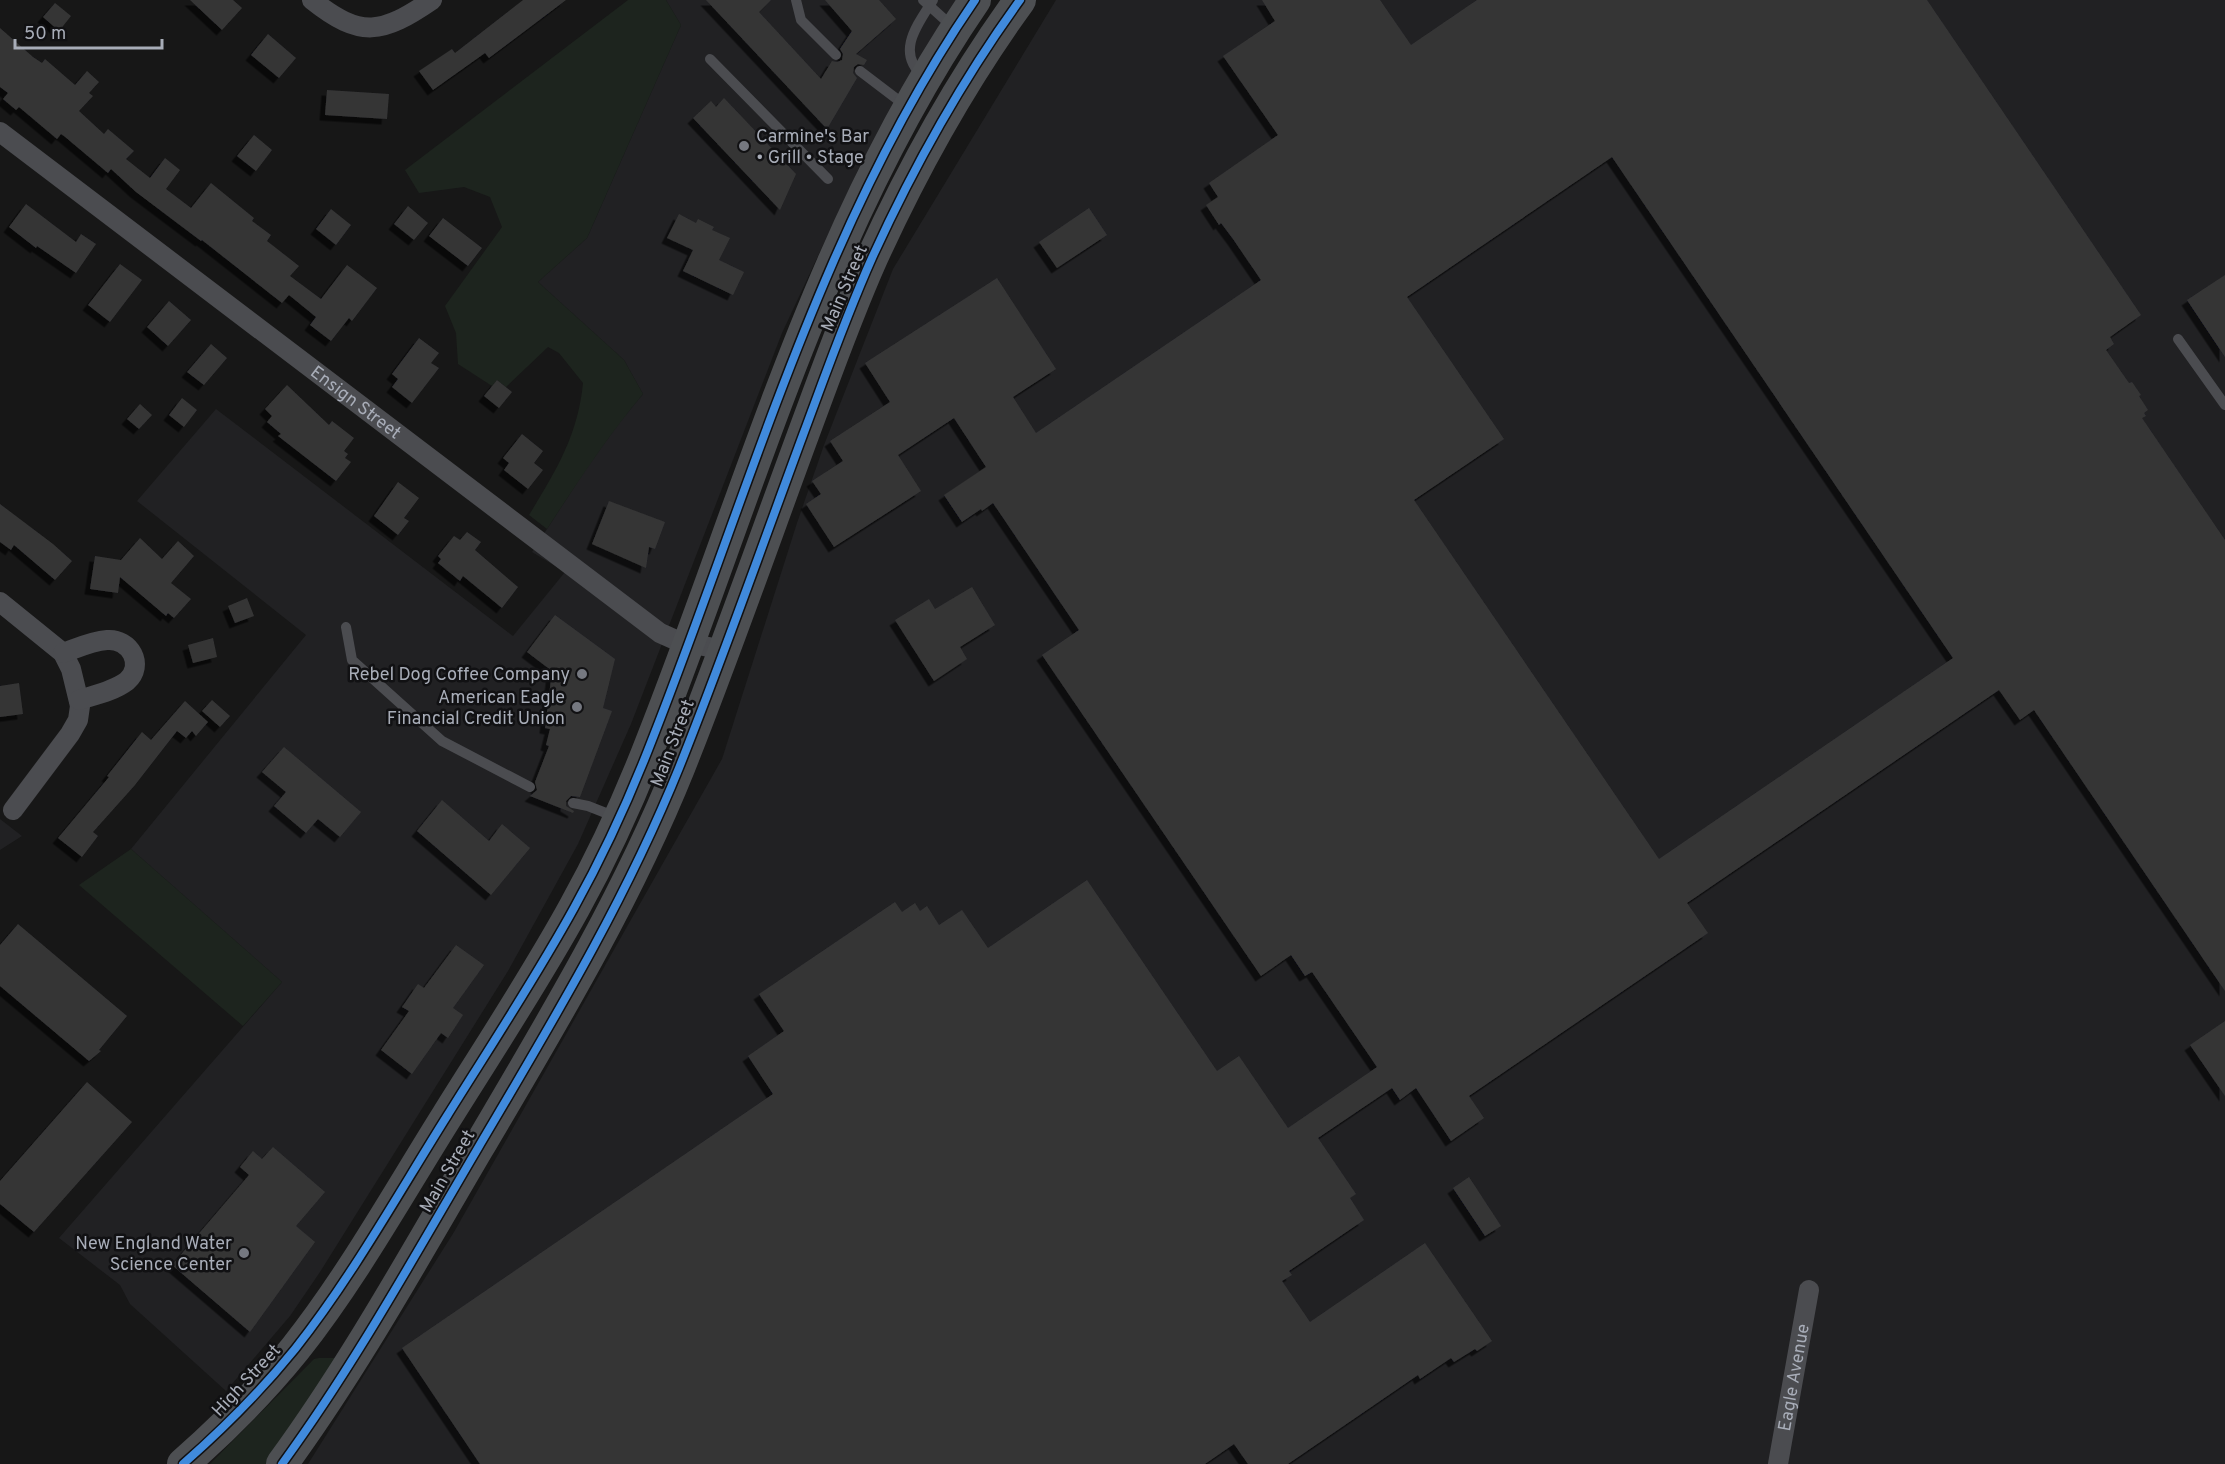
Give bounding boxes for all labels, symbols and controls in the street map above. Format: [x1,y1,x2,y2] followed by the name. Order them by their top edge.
[15,12,162,50] scale bar
[24,23,66,46] text: 50 m
[756,126,869,170] place label: Carmine's Bar • Grill • Stage
[737,139,751,153] marker: Carmine's Bar • Grill • Stage
[817,242,874,335] street label: Main Street
[305,362,405,445] street label: Ensign Street
[348,664,570,687] place label: Rebel Dog Coffee Company
[575,667,589,681] marker: Rebel Dog Coffee Company
[387,687,565,731] place label: American Eagle Financial Credit Union
[646,697,701,791] street label: Main Street
[570,700,584,714] marker: American Eagle Financial Credit Union
[415,1126,481,1217] street label: Main Street
[75,1233,232,1277] place label: New England Water Science Center
[237,1246,251,1260] marker: New England Water Science Center
[1774,1322,1816,1433] street label: Eagle Avenue
[208,1340,287,1422] street label: High Street

